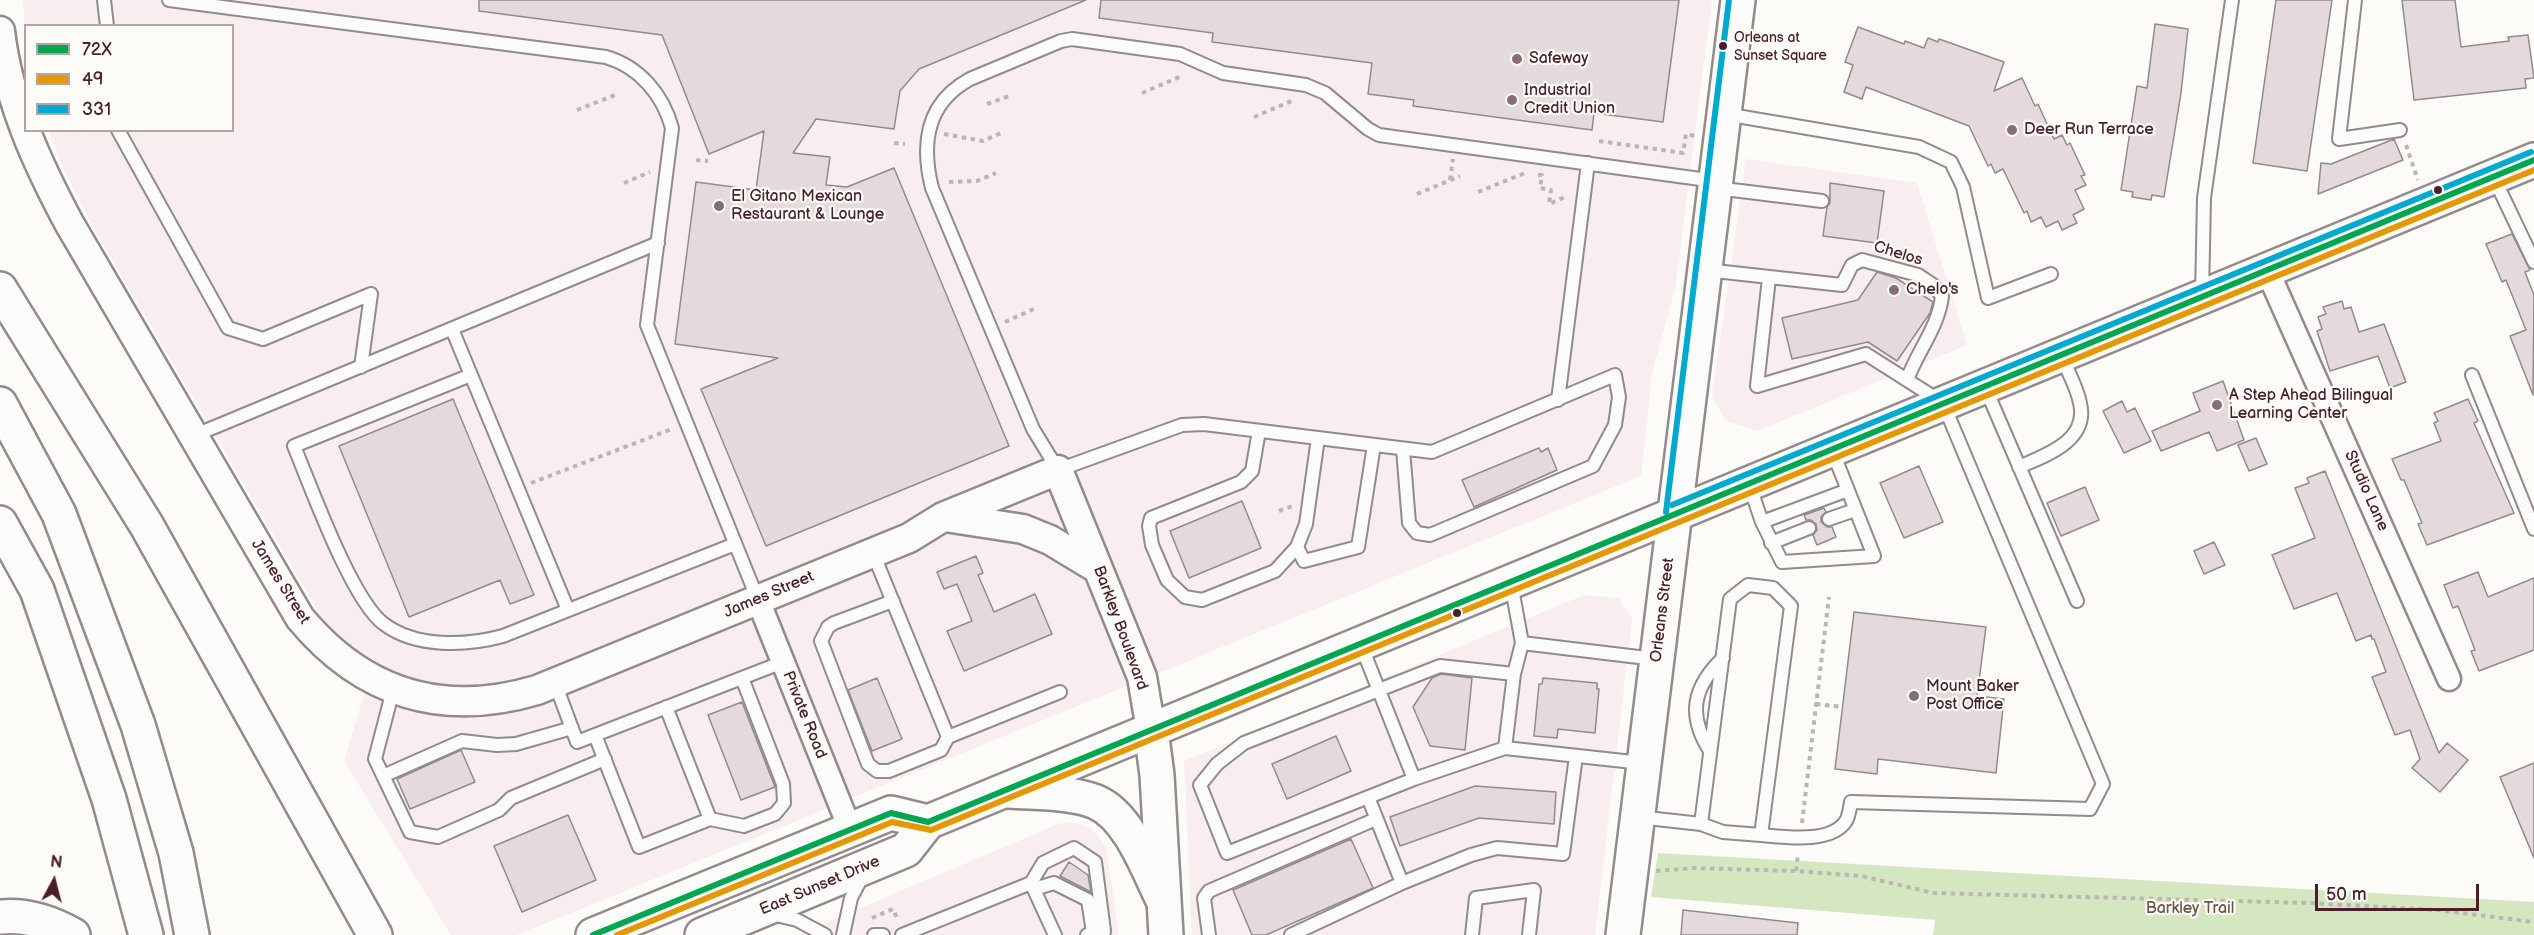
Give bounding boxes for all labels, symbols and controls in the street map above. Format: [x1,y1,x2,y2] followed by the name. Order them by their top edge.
[24,24,234,132] legend
[1734,30,1827,62] place label: Orleans at Sunset Square
[82,39,112,60] text: 72X
[1717,40,1729,52] marker: Orleans at Sunset Square
[1529,49,1588,69] place label: Safeway
[1510,52,1524,66] marker: Safeway
[82,69,103,90] text: 49
[1524,81,1615,119] place label: Industrial Credit Union
[1505,93,1519,107] marker: Industrial Credit Union
[82,99,111,120] text: 331
[2024,120,2154,140] place label: Deer Run Terrace
[2005,123,2019,137] marker: Deer Run Terrace
[2432,184,2444,196] unlabelled marker
[731,187,884,225] place label: El Gitano Mexican Restaurant & Lounge
[712,199,726,213] marker: El Gitano Mexican Restaurant & Lounge
[1871,237,1925,271] street label: Chelos
[1906,280,1958,300] place label: Chelo's
[1887,283,1901,297] marker: Chelo's
[2229,386,2393,424] place label: A Step Ahead Bilingual Learning Center
[2210,398,2224,412] marker: A Step Ahead Bilingual Learning Center
[2340,448,2392,534] street label: Studio Lane
[246,536,314,628] street label: James Street
[1647,557,1679,663] street label: Orleans Street
[1089,563,1151,693] street label: Barkley Boulevard
[721,567,817,623] street label: James Street
[1451,607,1463,619] unlabelled marker
[778,669,830,761] street label: Private Road
[1926,677,2019,715] place label: Mount Baker Post Office
[1907,689,1921,703] marker: Mount Baker Post Office
[24,851,84,911] north arrow
[49,852,63,873] text: N
[757,852,883,920] street label: East Sunset Drive
[2318,872,2482,910] scale bar
[2326,884,2367,905] text: 50 m
[2146,899,2234,919] park label: Barkley Trail

